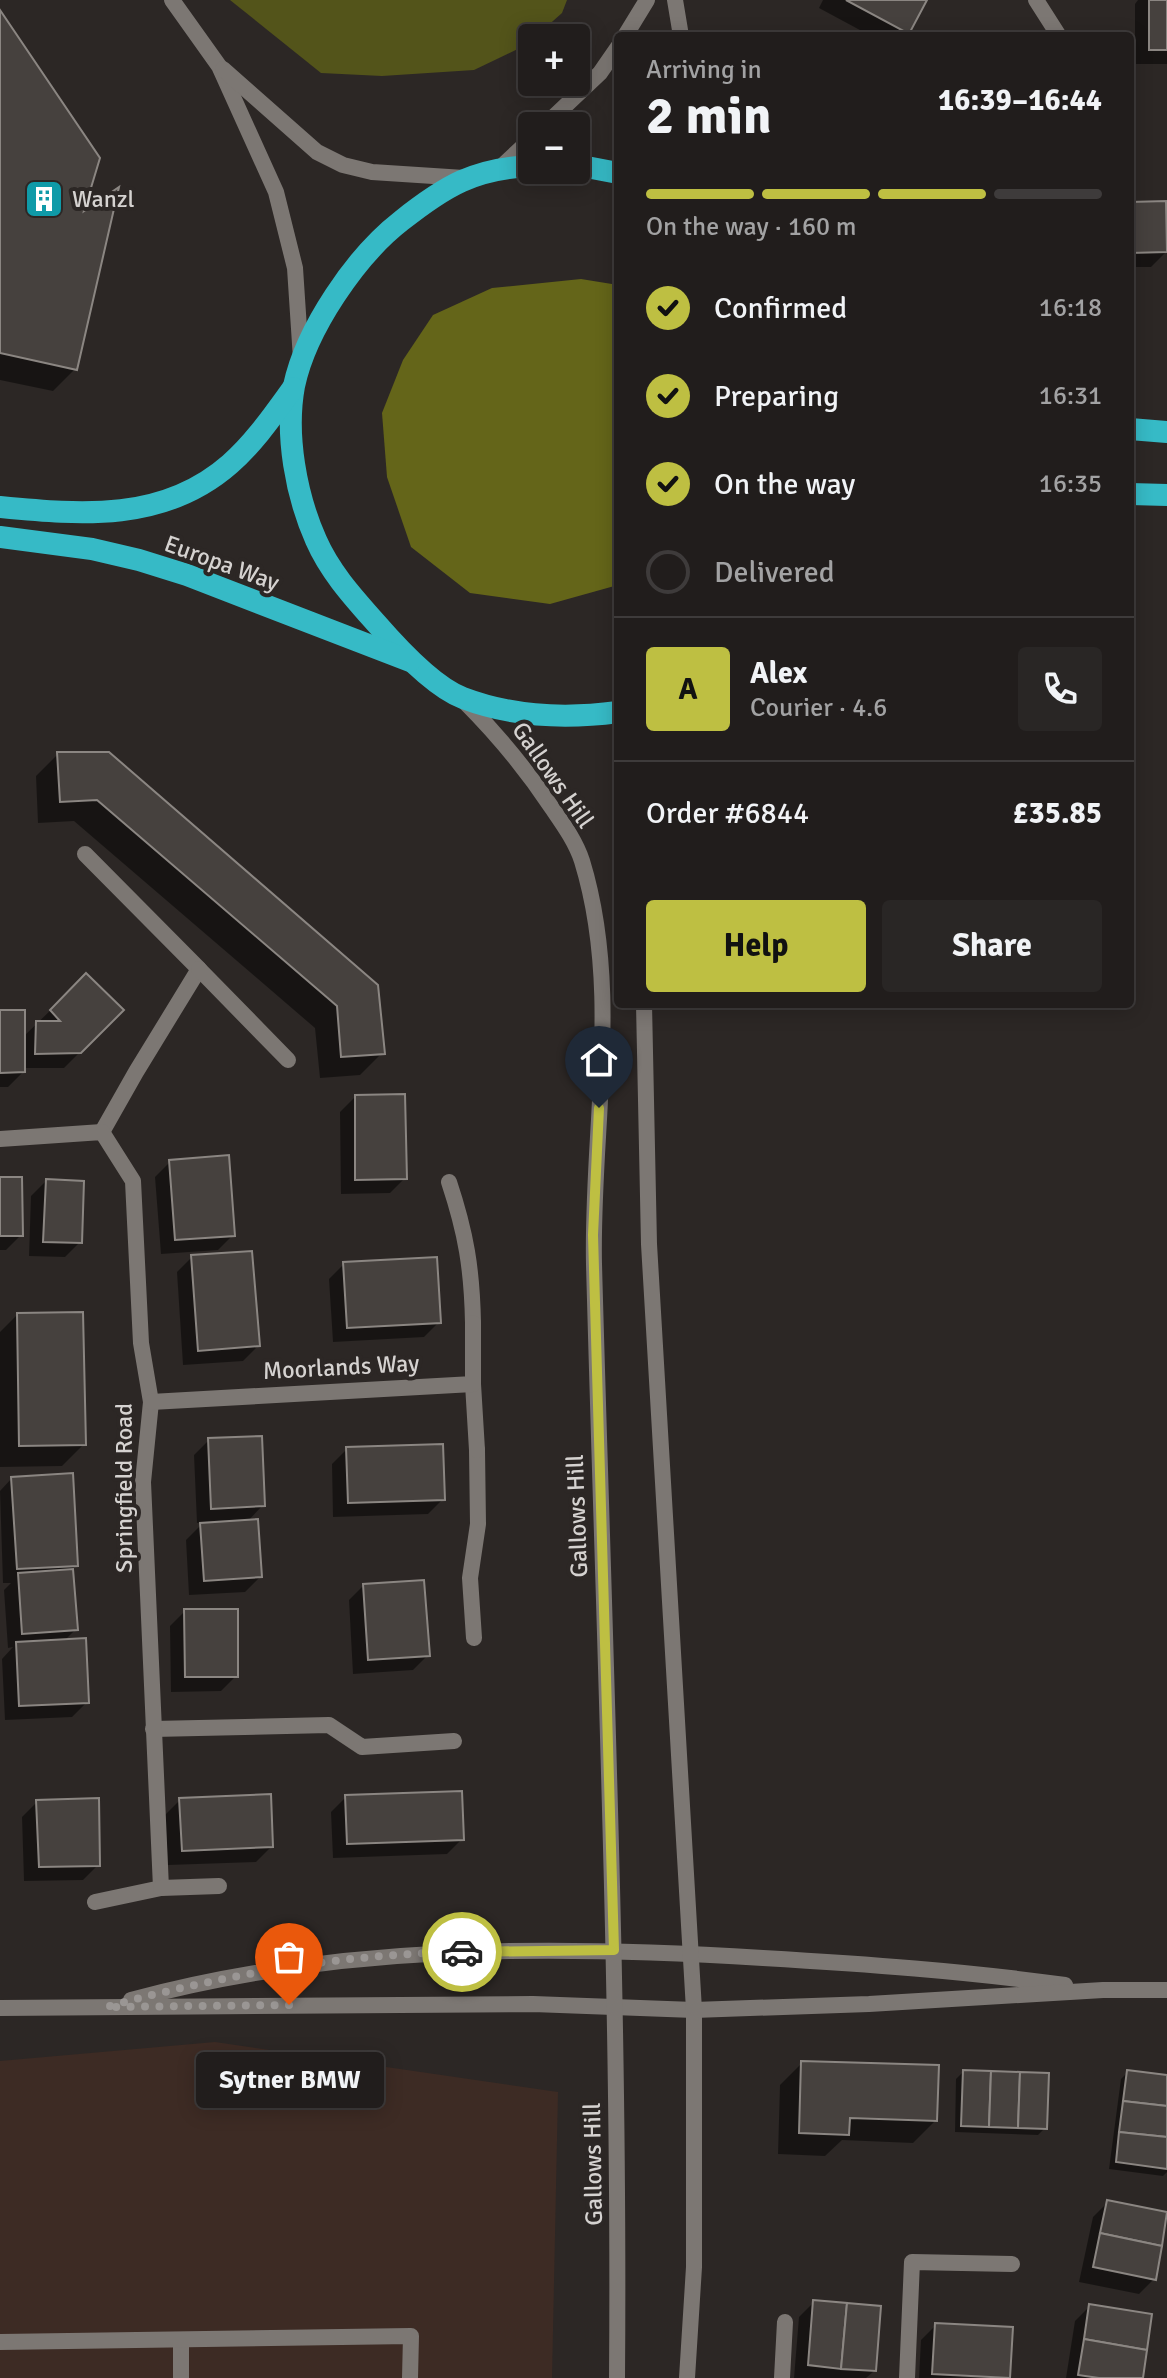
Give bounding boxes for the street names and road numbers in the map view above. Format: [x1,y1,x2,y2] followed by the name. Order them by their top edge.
[160,528,284,598] street label: Europa Way
[505,716,601,834] street label: Gallows Hill
[262,1348,420,1386] street label: Moorlands Way
[109,1403,139,1573] street label: Springfield Road
[560,1454,594,1578] street label: Gallows Hill
[577,2102,609,2226] street label: Gallows Hill

